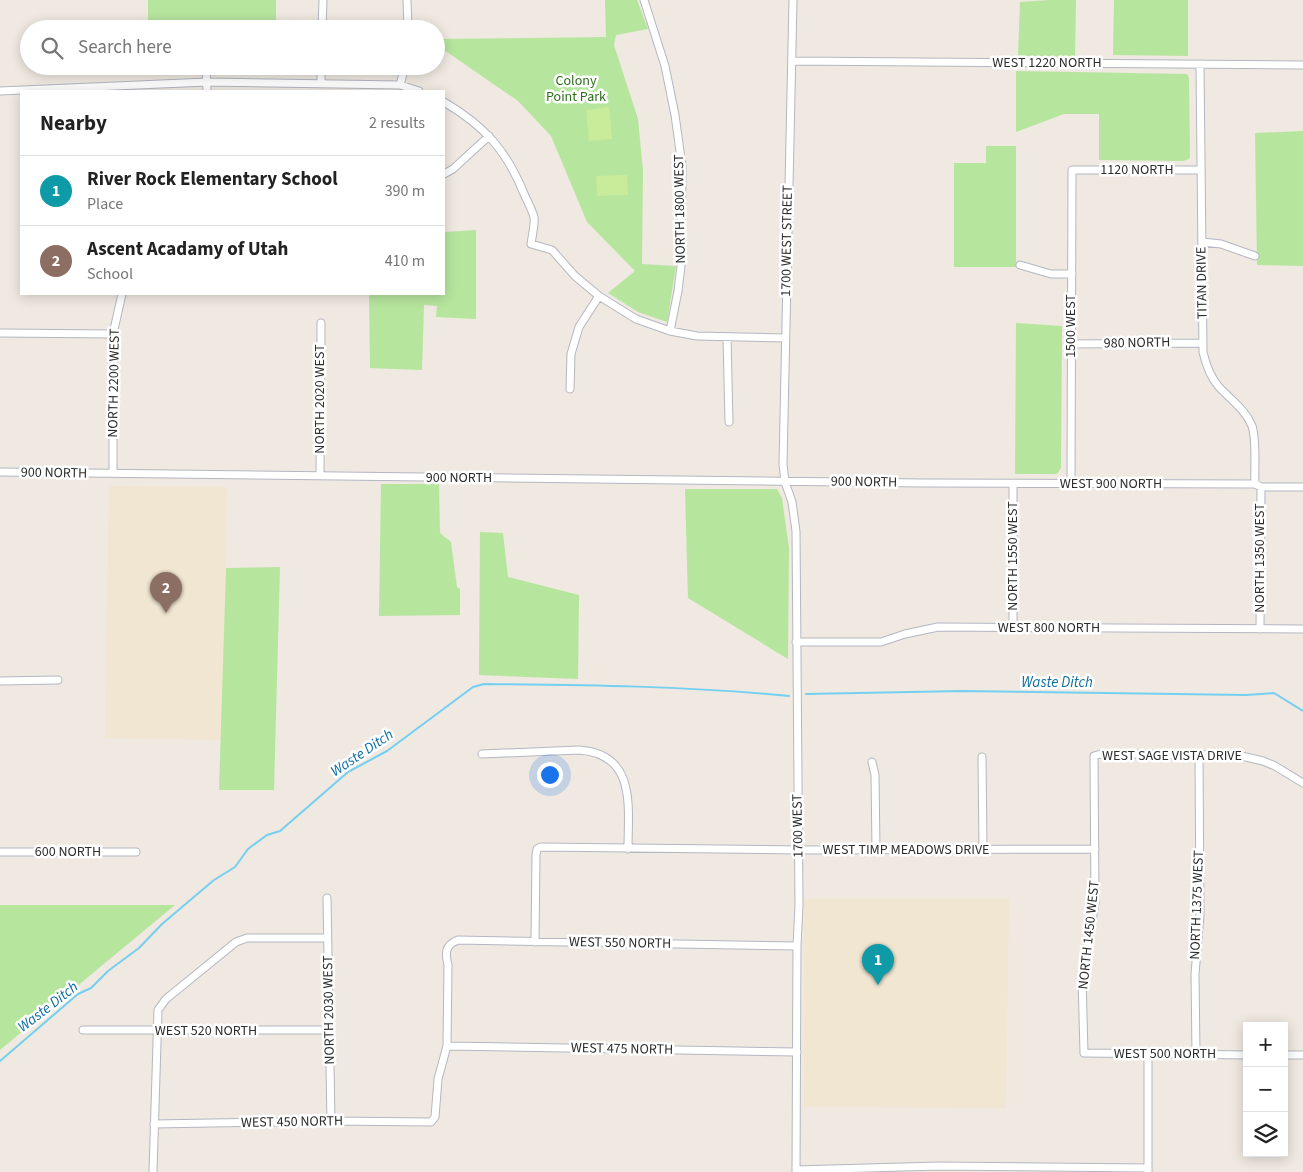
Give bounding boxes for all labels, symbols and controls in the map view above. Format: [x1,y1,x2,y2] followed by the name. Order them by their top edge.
[20,20,445,75] search box
[38,34,66,62] icon: search
[78,34,172,61] text: Search here
[992,53,1102,73] street label: WEST 1220 NORTH
[546,71,606,107] park label: Colony Point Park
[40,108,107,138] text: Nearby
[369,112,425,134] text: 2 results
[669,154,691,264] street label: NORTH 1800 WEST
[1100,160,1174,180] street label: 1120 NORTH
[87,166,338,193] text: River Rock Elementary School
[52,180,60,202] text: 1
[385,180,425,202] text: 390 m
[776,185,798,297] street label: 1700 WEST STREET
[87,193,123,215] text: Place
[87,236,288,263] text: Ascent Acadamy of Utah
[1191,247,1213,319] street label: TITAN DRIVE
[52,250,60,272] text: 2
[385,250,425,272] text: 410 m
[87,263,133,285] text: School
[1061,294,1081,358] street label: 1500 WEST
[103,328,125,438] street label: NORTH 2200 WEST
[1104,332,1170,354] street label: 980 NORTH
[310,344,330,454] street label: NORTH 2020 WEST
[21,462,87,484] street label: 900 NORTH
[426,468,492,488] street label: 900 NORTH
[831,471,897,493] street label: 900 NORTH
[1060,474,1162,494] street label: WEST 900 NORTH
[1003,501,1023,611] street label: NORTH 1550 WEST
[1250,503,1270,613] street label: NORTH 1350 WEST
[150,572,182,613] pin: 2
[998,618,1100,638] street label: WEST 800 NORTH
[1021,672,1093,693] water label: Waste Ditch
[326,724,398,782] water label: Waste Ditch
[1102,746,1242,766] street label: WEST SAGE VISTA DRIVE
[537,762,563,788] your location
[787,793,809,858] street label: 1700 WEST
[823,840,989,860] street label: WEST TIMP MEADOWS DRIVE
[35,842,101,862] street label: 600 NORTH
[1185,850,1209,960] street label: NORTH 1375 WEST
[1073,879,1105,990] street label: NORTH 1450 WEST
[569,932,671,954] street label: WEST 550 NORTH
[862,944,894,985] pin: 1
[318,955,340,1065] street label: NORTH 2030 WEST
[13,977,83,1037] water label: Waste Ditch
[155,1021,257,1041] street label: WEST 520 NORTH
[1243,1022,1288,1157] map controls
[1243,1022,1288,1067] button: +
[571,1038,673,1060] street label: WEST 475 NORTH
[1114,1044,1216,1064] street label: WEST 500 NORTH
[1243,1067,1288,1112] button: −
[241,1111,343,1133] street label: WEST 450 NORTH
[1243,1112,1288,1157] button: layers

